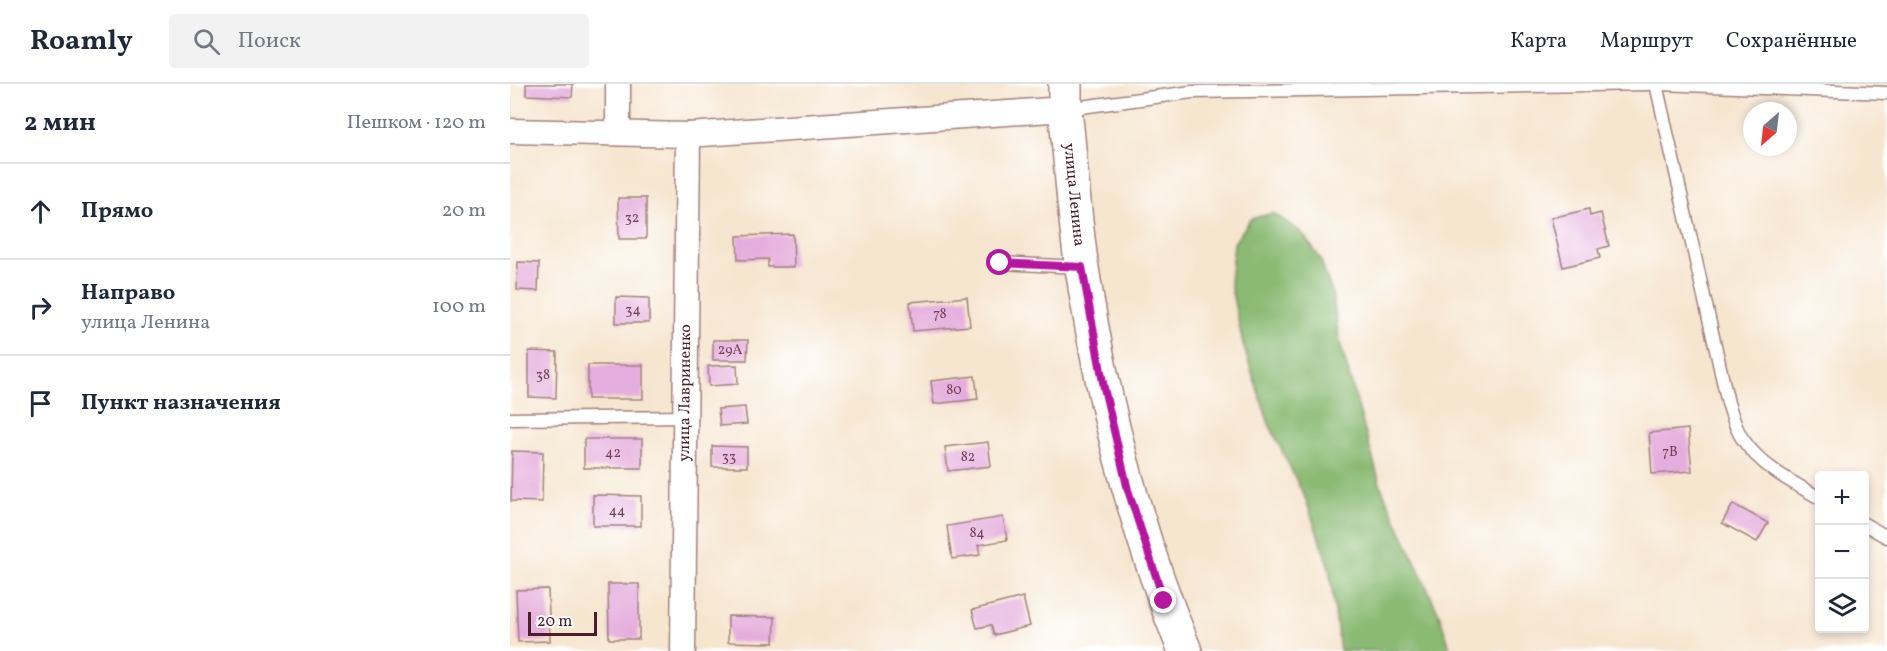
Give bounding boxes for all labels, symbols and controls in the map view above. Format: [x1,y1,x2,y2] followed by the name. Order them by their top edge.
[169,14,589,68] search box
[30,22,133,61] text: Roamly
[190,25,223,58] icon: search
[238,26,301,57] text: Поиск
[1510,27,1567,56] text: Карта
[1600,27,1693,56] text: Маршрут
[1726,27,1857,56] text: Сохранённые
[1743,102,1797,156] north arrow
[24,105,96,141] text: 2 мин
[347,109,486,137] text: Пешком · 120 m
[1058,142,1090,247] street label: улица Ленина
[24,195,57,228] icon: ahead
[81,196,153,227] text: Прямо
[442,197,486,225] text: 20 m
[625,209,639,228] house number: 32
[986,249,1012,275] route start
[81,278,175,309] text: Направо
[24,291,57,324] icon: right
[432,293,486,321] text: 100 m
[625,301,641,320] house number: 34
[933,305,947,324] house number: 78
[81,309,210,337] text: улица Ленина
[674,324,697,462] street label: улица Лавриненко
[718,341,742,360] house number: 29А
[536,366,550,385] house number: 38
[946,381,962,400] house number: 80
[24,387,57,420] icon: arrive
[81,388,281,419] text: Пункт назначения
[1662,443,1678,462] house number: 7В
[605,444,621,463] house number: 42
[722,448,736,467] house number: 33
[961,448,975,467] house number: 82
[1815,471,1869,633] map controls
[1815,471,1869,525] button: +
[609,502,625,521] house number: 44
[969,524,985,543] house number: 84
[1815,525,1869,579] button: −
[1815,579,1869,633] button: layers
[1150,587,1176,613] route end
[528,609,597,636] scale bar
[537,611,572,633] text: 20 m

